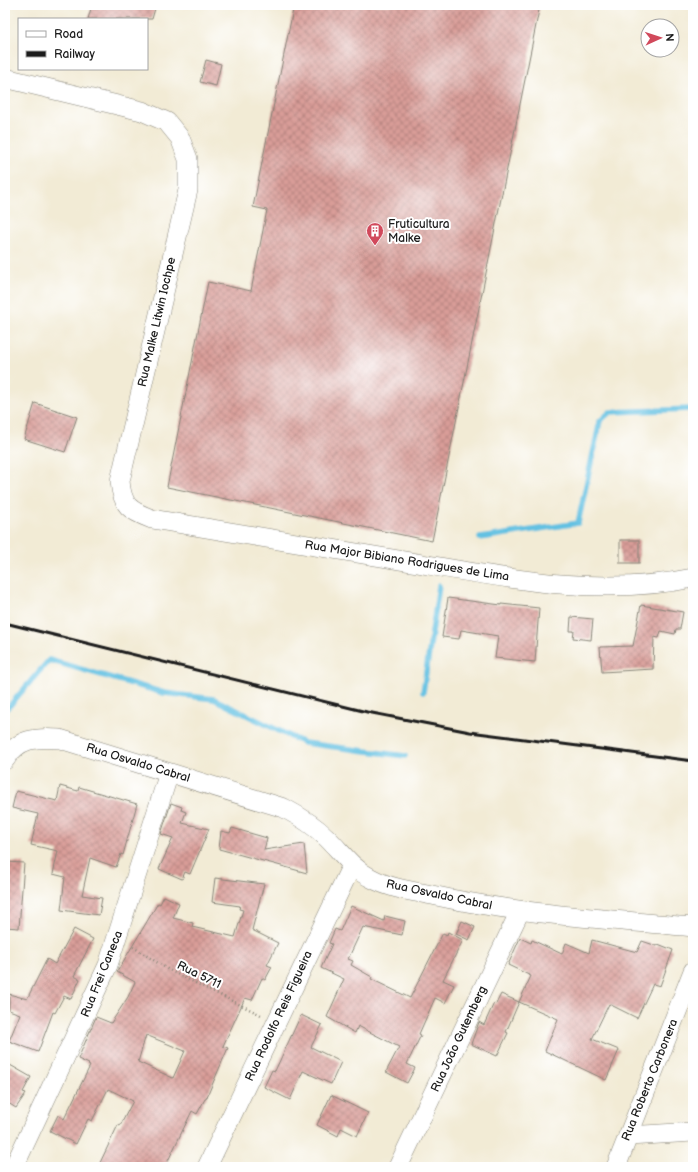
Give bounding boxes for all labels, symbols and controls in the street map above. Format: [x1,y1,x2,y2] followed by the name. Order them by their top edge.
[18,18,148,70] legend
[640,18,680,58] north arrow
[54,27,83,42] text: Road
[663,33,676,42] text: N
[54,47,96,62] text: Railway
[388,217,450,246] place label: Fruticultura Malke
[365,221,385,246] building icon: Fruticultura Malke
[135,256,179,388] street label: Rua Malke Litwin Iochpe
[304,537,510,585] street label: Rua Major Bibiano Rodrigues de Lima
[84,740,192,786] street label: Rua Osvaldo Cabral
[385,876,493,914] street label: Rua Osvaldo Cabral
[78,928,126,1019] street label: Rua Frei Caneca
[242,948,316,1084] street label: Rua Rodolfo Reis Figueira
[174,958,224,992] street label: Rua 5711
[428,983,490,1094] street label: Rua João Gutemberg
[619,1017,681,1143] street label: Rua Roberto Carbonera

